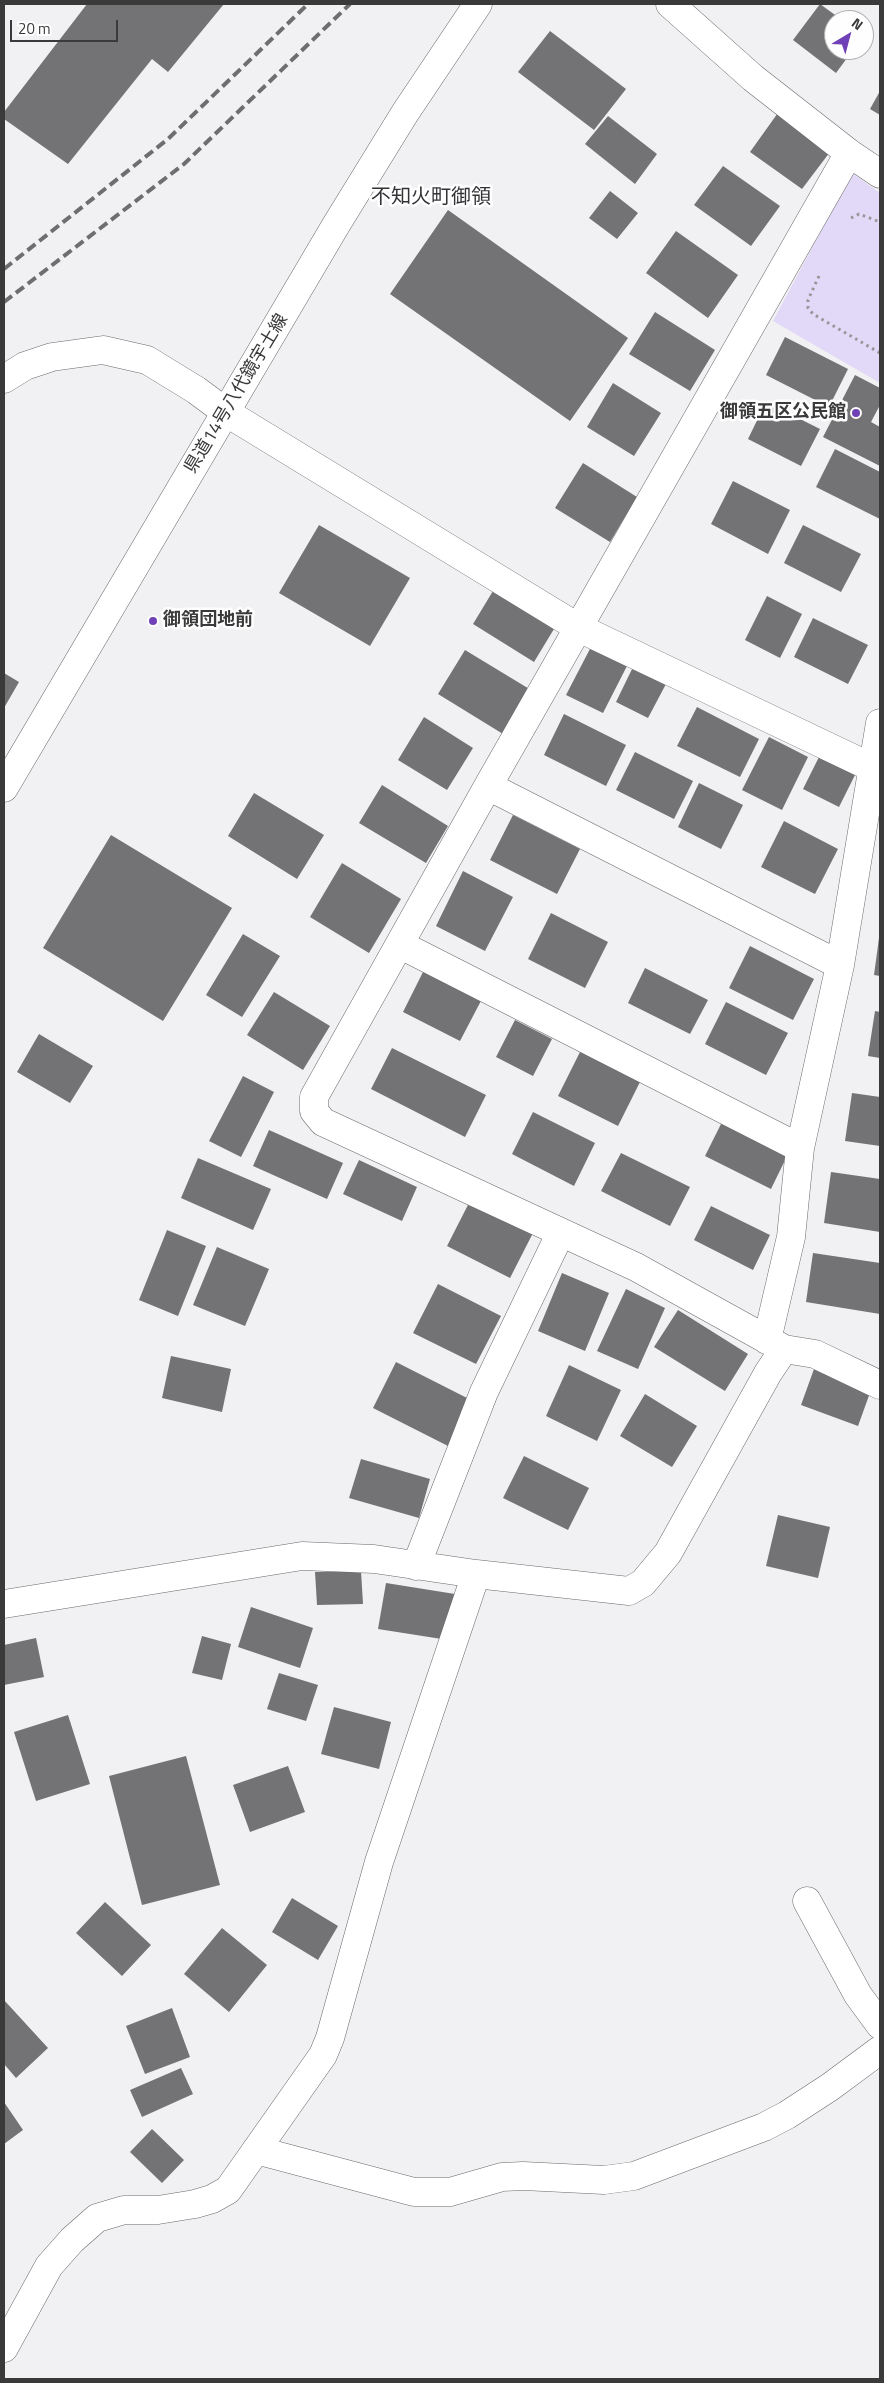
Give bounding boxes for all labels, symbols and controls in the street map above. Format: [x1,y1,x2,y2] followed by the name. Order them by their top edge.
[12,10,120,42] scale bar
[824,10,874,60] north arrow
[848,12,868,35] text: N
[18,17,51,40] text: 20 m
[371,186,491,210] district label: 不知火町御領
[181,310,293,478] street label: 県道14号八代鏡宇土線
[720,402,846,424] place label: 御領五区公民館
[850,407,862,419] marker: 御領五区公民館
[163,610,253,632] place label: 御領団地前
[147,615,159,627] marker: 御領団地前

